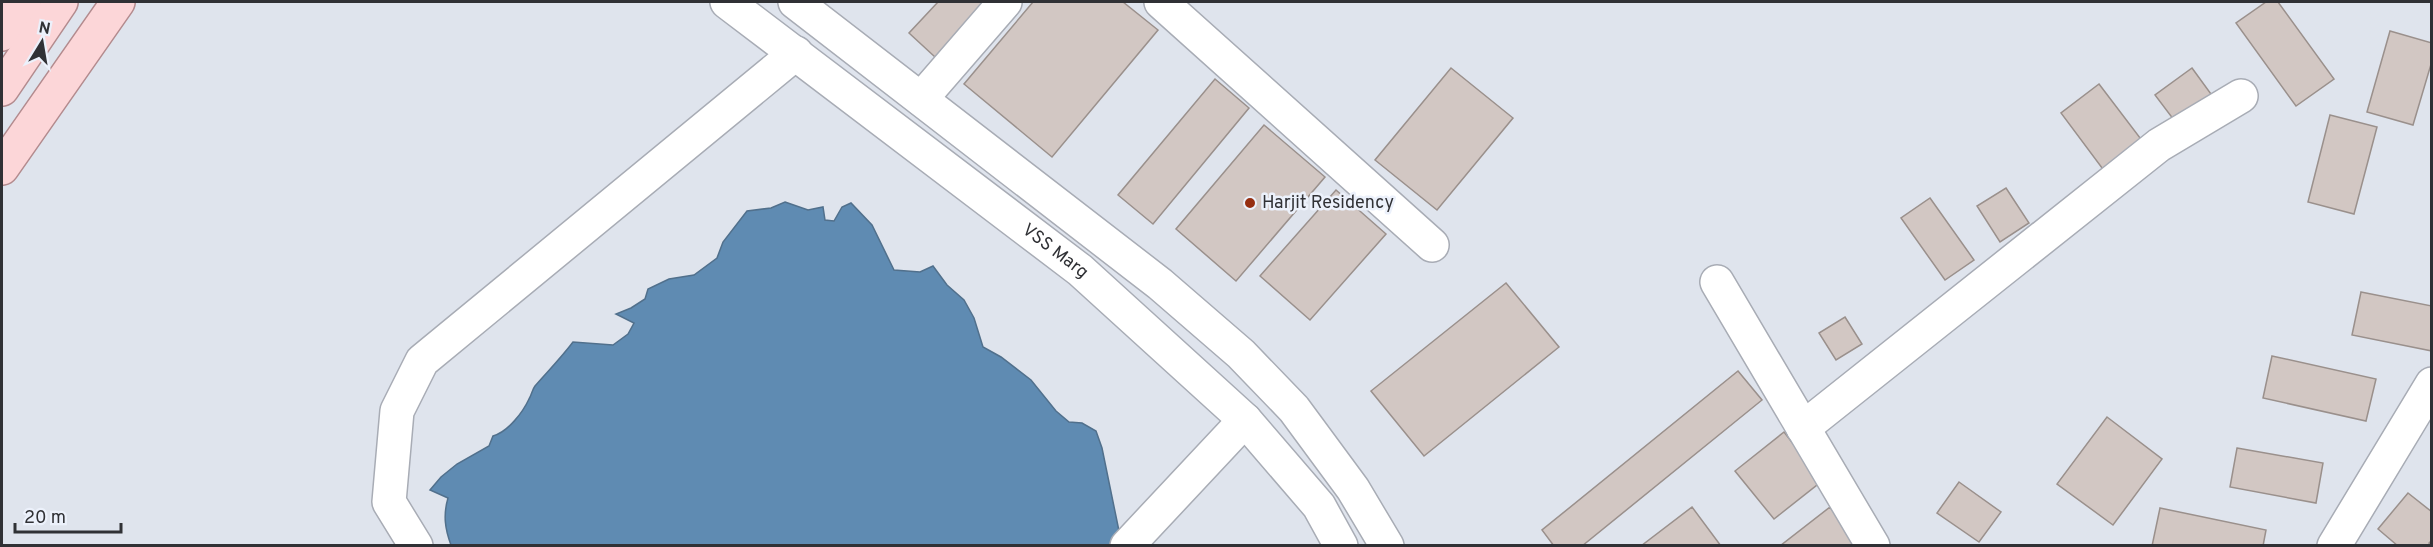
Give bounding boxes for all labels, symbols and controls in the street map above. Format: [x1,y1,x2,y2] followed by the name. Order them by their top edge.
[12,12,72,72] north arrow
[37,18,52,40] text: N
[1262,192,1394,215] place label: Harjit Residency
[1243,196,1257,210] marker: Harjit Residency
[1017,219,1093,284] street label: VSS Marg
[15,496,122,534] scale bar
[24,507,66,530] text: 20 m

